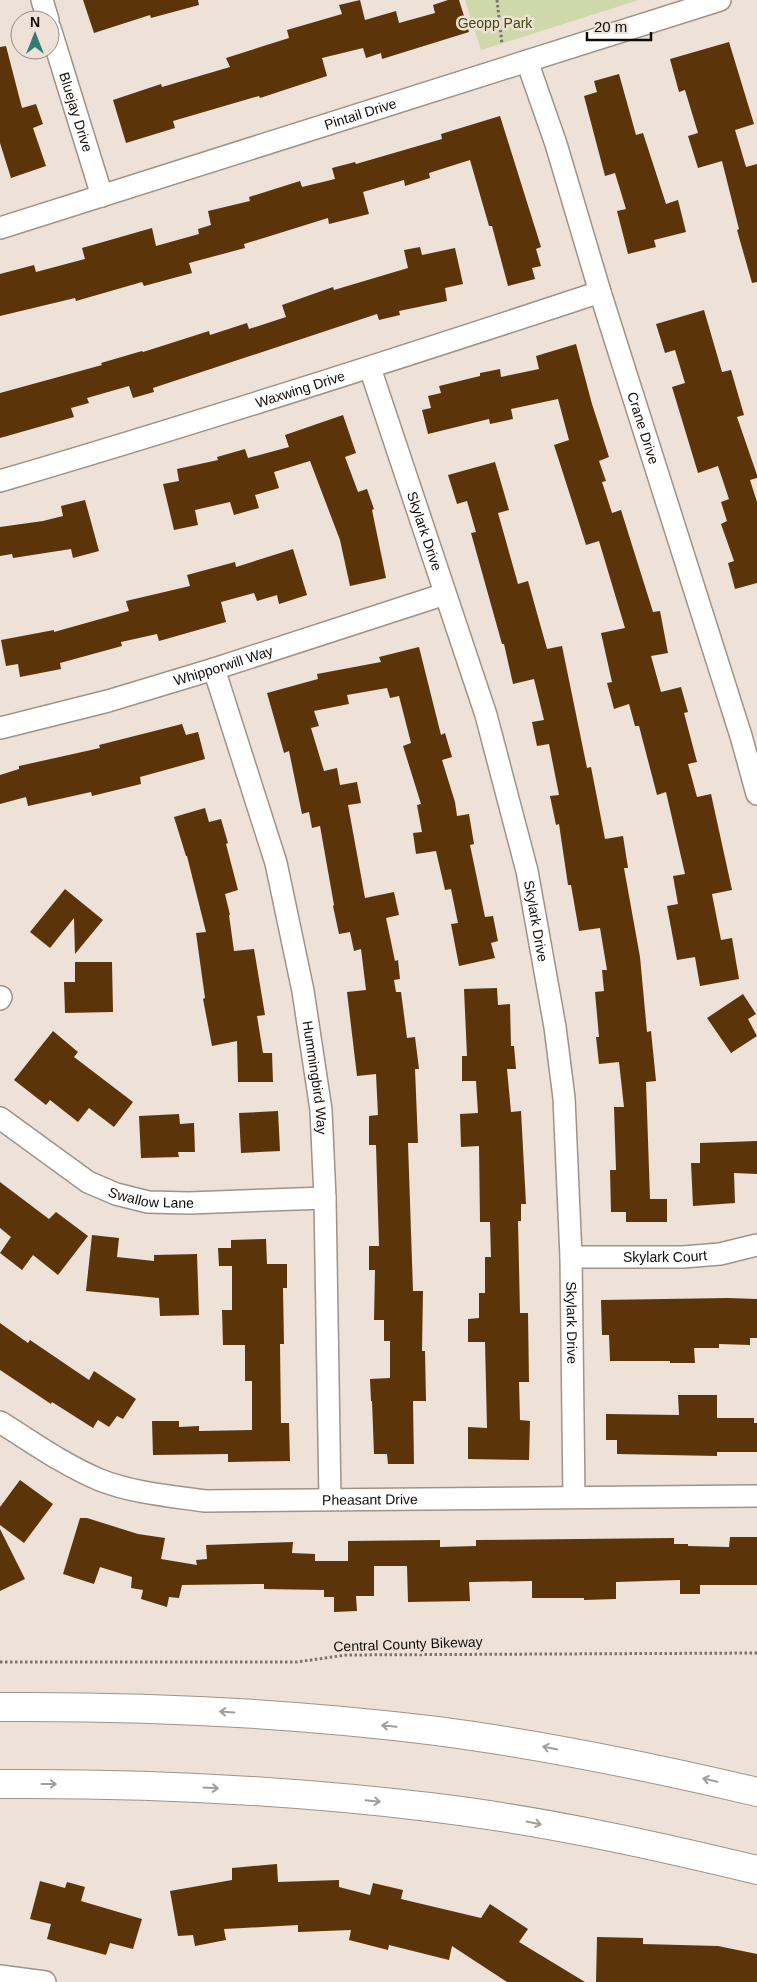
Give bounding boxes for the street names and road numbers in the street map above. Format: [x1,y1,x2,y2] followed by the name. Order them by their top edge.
[56,70,96,154] street label: Bluejay Drive
[322,95,399,133] street label: Pintail Drive
[254,367,347,411] street label: Waxwing Drive
[624,390,662,466] street label: Crane Drive
[404,489,445,573] street label: Skylark Drive
[172,642,275,689] street label: Whipporwill Way
[521,879,551,963] street label: Skylark Drive
[300,1020,330,1135] street label: Hummingbird Way
[106,1184,194,1211] street label: Swallow Lane
[623,1247,708,1265] street label: Skylark Court
[563,1281,580,1364] street label: Skylark Drive
[322,1491,418,1508] street label: Pheasant Drive
[333,1633,483,1655] street label: Central County Bikeway

